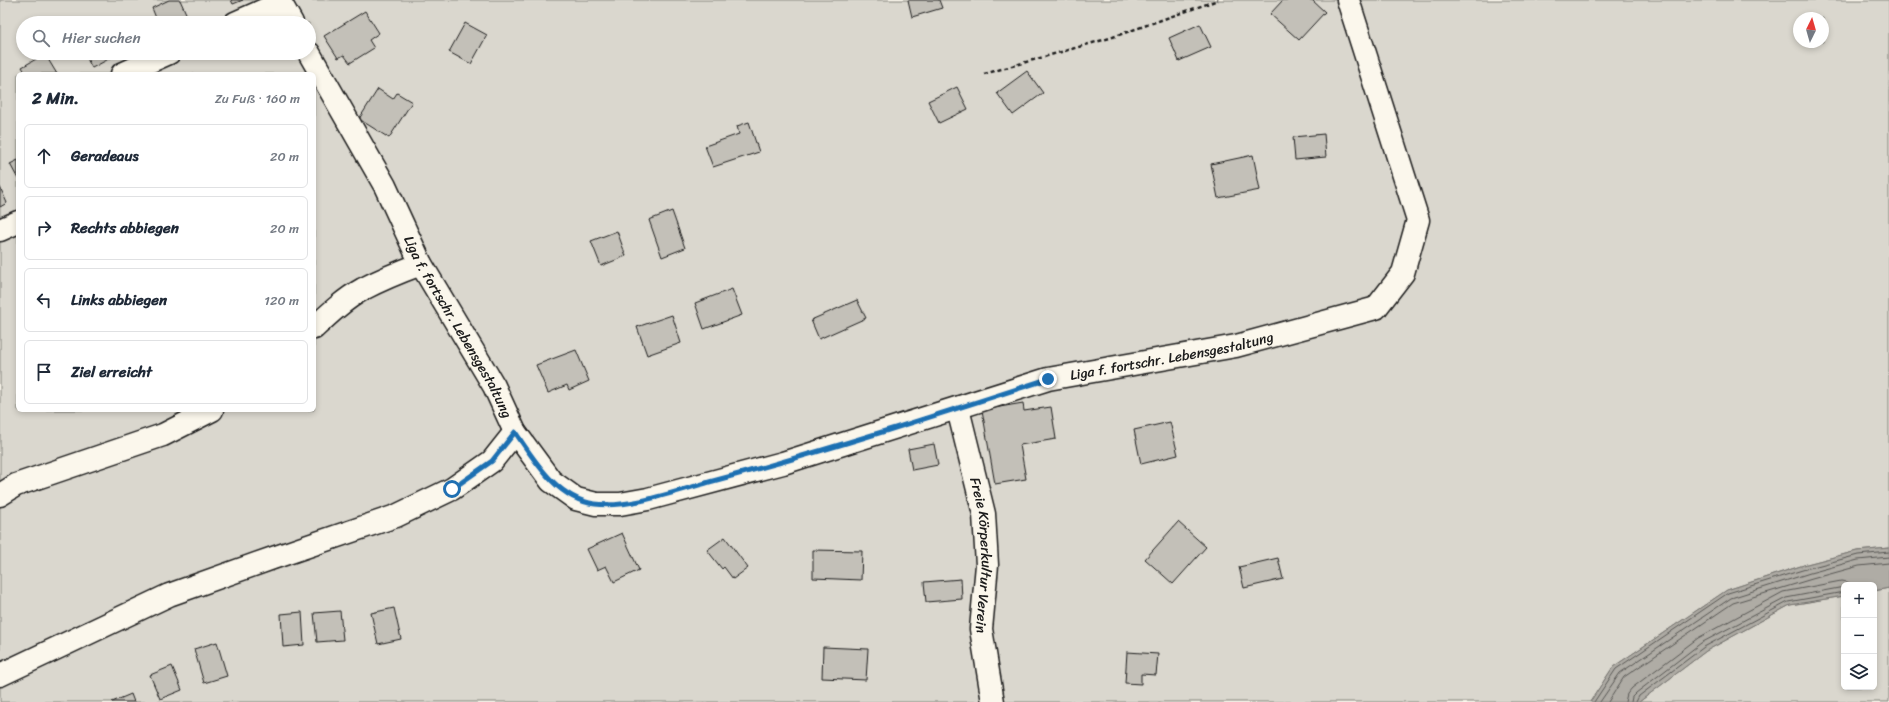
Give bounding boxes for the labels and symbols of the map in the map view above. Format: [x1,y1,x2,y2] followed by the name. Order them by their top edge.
[1793,12,1829,48] north arrow
[396,231,519,422] street label: Liga f. fortschr. Lebensgestaltung
[1068,324,1276,388] street label: Liga f. fortschr. Lebensgestaltung
[1039,370,1057,388] route end
[962,475,999,635] street label: Freie Körperkultur Verein
[443,480,461,498] route start

